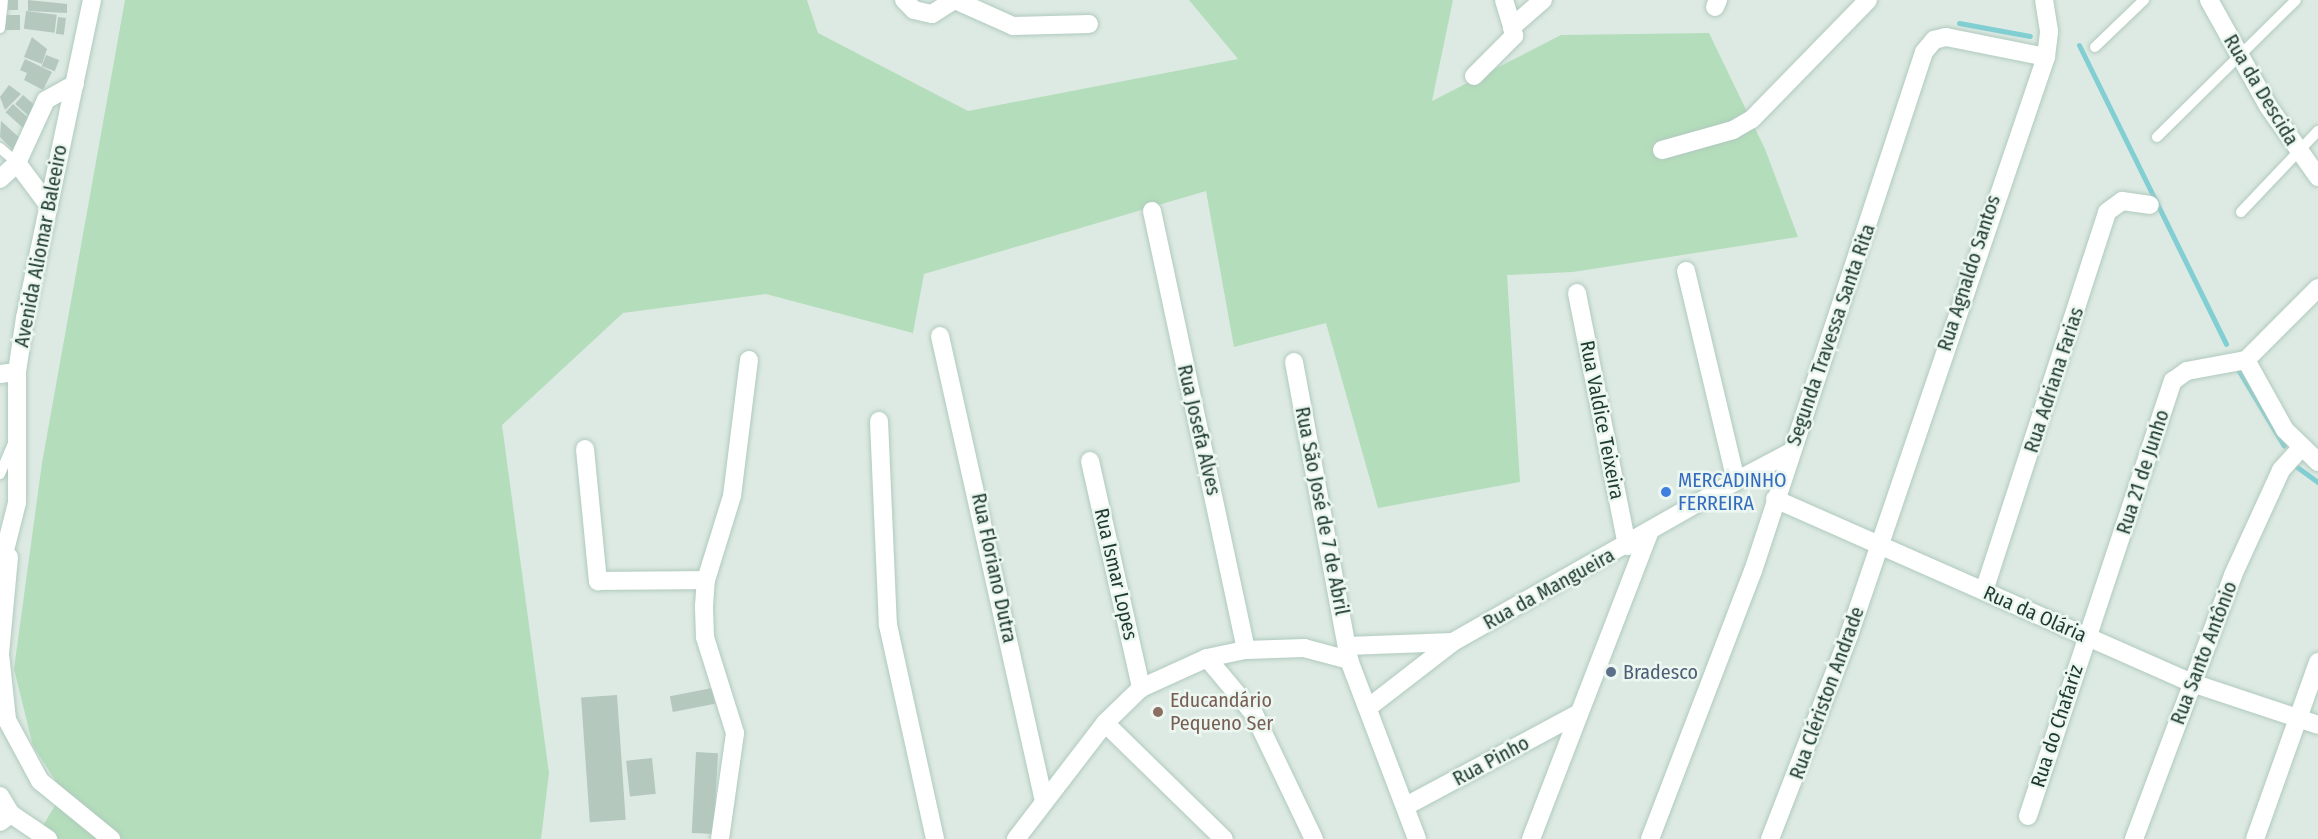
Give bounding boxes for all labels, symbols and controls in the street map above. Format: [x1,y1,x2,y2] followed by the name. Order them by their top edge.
[2218,30,2304,150] street label: Rua da Descida
[10,143,72,349] street label: Avenida Aliomar Baleeiro
[1932,192,2006,354] street label: Rua Agnaldo Santos
[1782,221,1880,449] street label: Segunda Travessa Santa Rita
[2019,304,2089,456] street label: Rua Adriana Farias
[1575,339,1629,501] street label: Rua Valdice Teixeira
[1172,362,1226,498] street label: Rua Josefa Alves
[1290,405,1354,617] street label: Rua São José de 7 de Abril
[2112,407,2174,537] street label: Rua 21 de Junho
[1678,468,1787,515] place label: MERCADINHO FERREIRA
[1659,485,1673,499] marker: MERCADINHO FERREIRA
[966,491,1022,645] street label: Rua Floriano Dutra
[1089,506,1143,642] street label: Rua Ismar Lopes
[1479,543,1619,635] street label: Rua da Mangueira
[2166,578,2242,728] street label: Rua Santo Antônio
[1980,581,2090,647] street label: Rua da Olária
[1785,603,1869,783] street label: Rua Clériston Andrade
[1623,660,1698,684] place label: Bradesco
[2026,662,2088,790] street label: Rua do Chafariz
[1604,665,1618,679] marker: Bradesco
[1170,688,1273,735] place label: Educandário Pequeno Ser
[1151,705,1165,719] marker: Educandário Pequeno Ser
[1449,731,1533,791] street label: Rua Pinho

